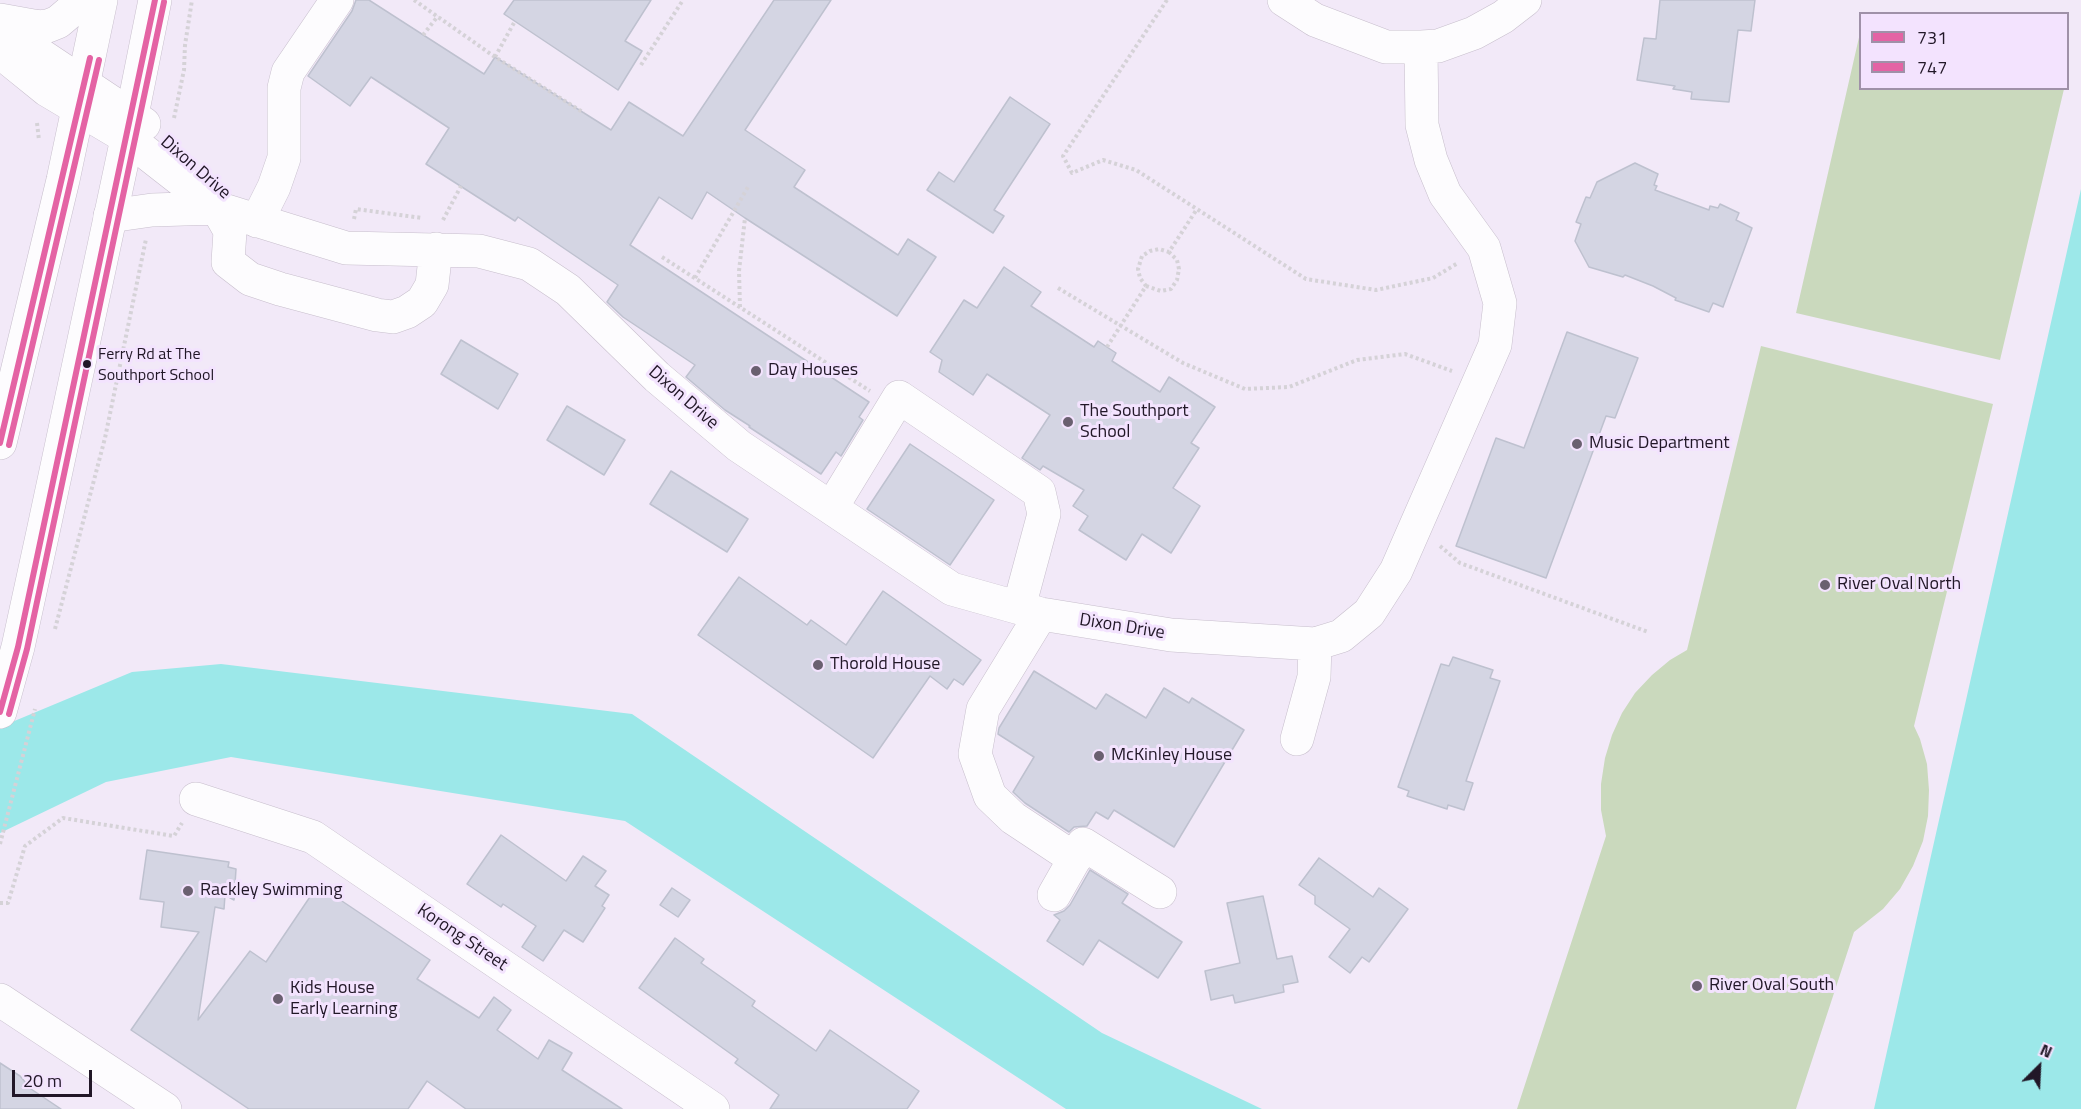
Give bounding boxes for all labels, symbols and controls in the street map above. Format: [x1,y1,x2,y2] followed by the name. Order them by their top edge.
[1859,12,2069,90] legend
[1917,24,1947,51] text: 731
[1917,54,1947,81] text: 747
[155,132,235,204] street label: Dixon Drive
[98,345,214,383] place label: Ferry Rd at The Southport School
[81,358,93,370] marker: Ferry Rd at The Southport School
[768,360,858,382] place label: Day Houses
[643,362,723,434] street label: Dixon Drive
[749,364,763,378] marker: Day Houses
[1080,401,1189,444] place label: The Southport School
[1061,415,1075,429] marker: The Southport School
[1589,433,1730,455] place label: Music Department
[1570,437,1584,451] marker: Music Department
[1837,574,1961,596] place label: River Oval North
[1818,578,1832,592] marker: River Oval North
[1078,610,1166,644] street label: Dixon Drive
[830,654,940,676] place label: Thorold House
[811,658,825,672] marker: Thorold House
[1111,745,1232,767] place label: McKinley House
[1092,749,1106,763] marker: McKinley House
[200,880,343,902] place label: Rackley Swimming
[181,884,195,898] marker: Rackley Swimming
[413,900,511,976] street label: Korong Street
[1709,975,1834,997] place label: River Oval South
[290,978,397,1020] place label: Kids House Early Learning
[1690,979,1704,993] marker: River Oval South
[271,992,285,1006] marker: Kids House Early Learning
[2009,1037,2069,1097] north arrow
[2036,1037,2056,1064] text: N
[15,1058,94,1096] scale bar
[23,1067,62,1094] text: 20 m

